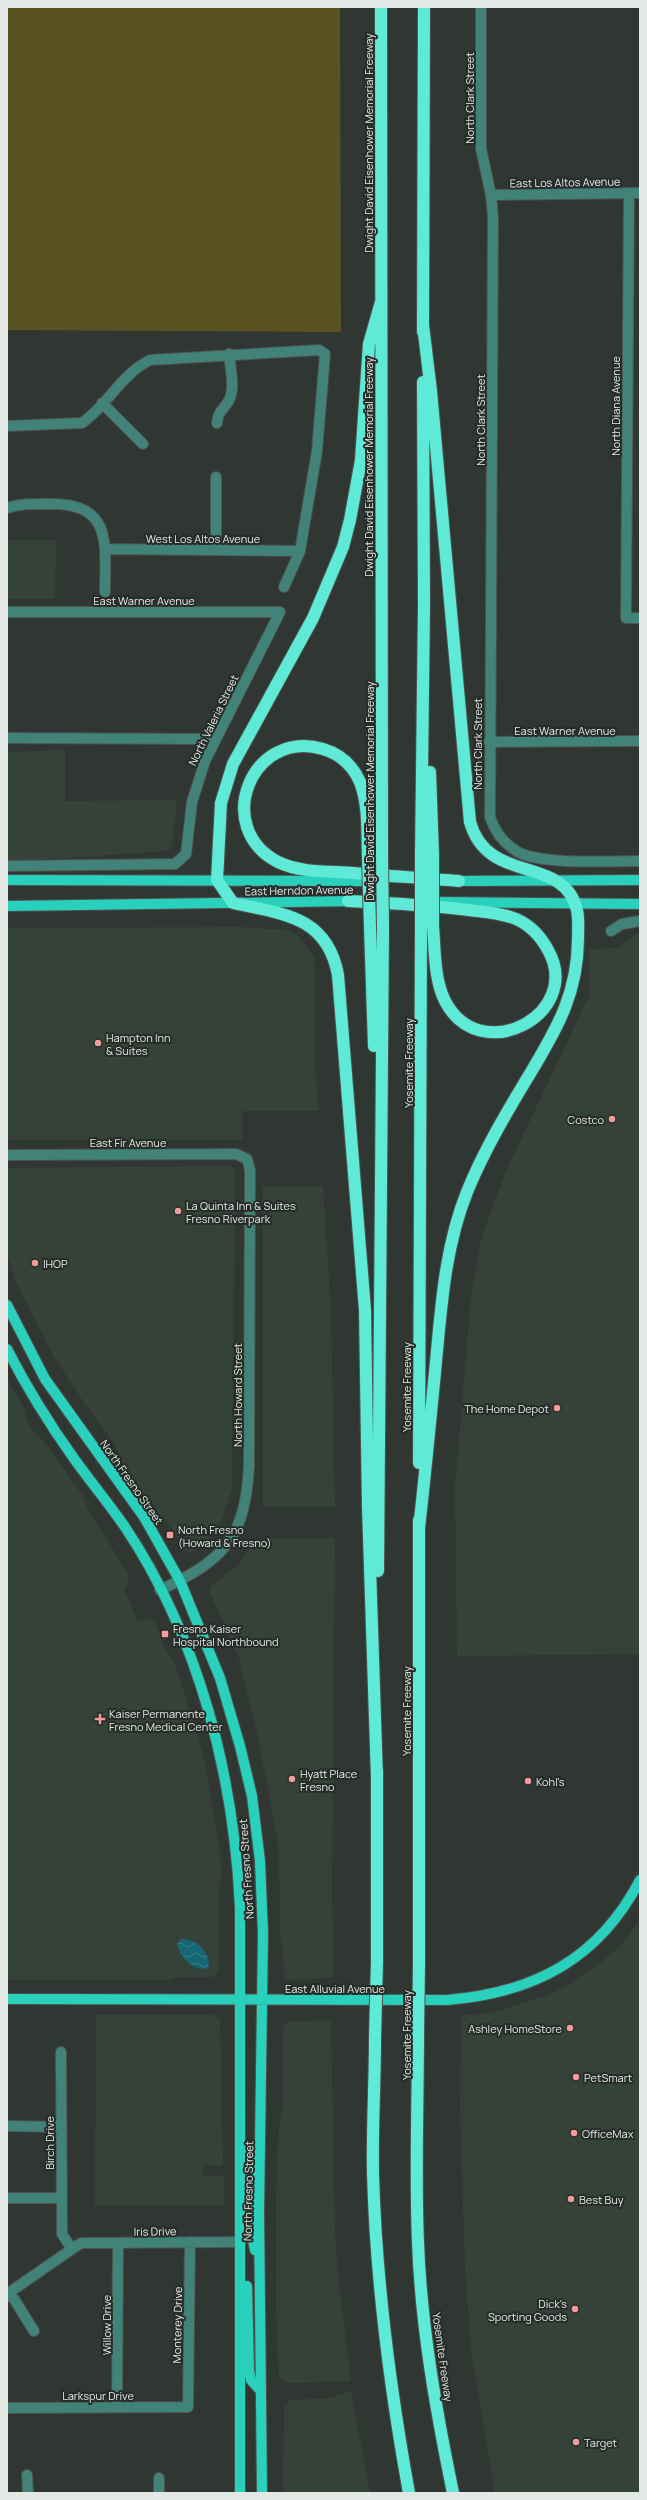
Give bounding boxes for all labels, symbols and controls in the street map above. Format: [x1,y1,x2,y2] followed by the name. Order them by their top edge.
[361,33,376,253] street label: Dwight David Eisenhower Memorial Freeway
[462,52,477,144] street label: North Clark Street
[510,174,621,190] street label: East Los Altos Avenue
[608,356,623,456] street label: North Diana Avenue
[361,357,376,577] street label: Dwight David Eisenhower Memorial Freeway
[473,374,488,466] street label: North Clark Street
[146,531,261,546] street label: West Los Altos Avenue
[93,593,195,608] street label: East Warner Avenue
[184,672,242,768] street label: North Valeria Street
[362,681,377,901] street label: Dwight David Eisenhower Memorial Freeway
[470,698,485,790] street label: North Clark Street
[514,723,616,738] street label: East Warner Avenue
[245,882,354,898] street label: East Herndon Avenue
[401,1018,416,1108] street label: Yosemite Freeway
[106,1030,171,1058] place label: Hampton Inn & Suites
[93,1038,103,1048] marker: Hampton Inn & Suites
[567,1112,604,1127] place label: Costco
[607,1114,617,1124] marker: Costco
[90,1135,167,1150] street label: East Fir Avenue
[186,1198,296,1226] place label: La Quinta Inn & Suites Fresno Riverpark
[173,1206,183,1216] marker: La Quinta Inn & Suites Fresno Riverpark
[43,1256,68,1271] place label: IHOP
[30,1258,40,1268] marker: IHOP
[399,1342,414,1432] street label: Yosemite Freeway
[230,1343,245,1447] street label: North Howard Street
[464,1401,549,1416] place label: The Home Depot
[552,1403,562,1413] marker: The Home Depot
[97,1437,167,1527] street label: North Fresno Street
[178,1522,272,1550] place label: North Fresno (Howard & Fresno)
[165,1530,175,1540] marker: North Fresno (Howard & Fresno)
[173,1621,279,1649] place label: Fresno Kaiser Hospital Northbound
[160,1629,170,1639] marker: Fresno Kaiser Hospital Northbound
[399,1666,414,1756] street label: Yosemite Freeway
[109,1706,223,1734] place label: Kaiser Permanente Fresno Medical Center
[94,1713,106,1725] marker: Kaiser Permanente Fresno Medical Center
[300,1766,358,1794] place label: Hyatt Place Fresno
[287,1774,297,1784] marker: Hyatt Place Fresno
[536,1774,565,1789] place label: Kohl's
[523,1776,533,1786] marker: Kohl's
[235,1818,257,1920] street label: North Fresno Street
[285,1981,386,1996] street label: East Alluvial Avenue
[399,1990,414,2080] street label: Yosemite Freeway
[468,2021,563,2036] place label: Ashley HomeStore
[565,2023,575,2033] marker: Ashley HomeStore
[584,2070,632,2085] place label: PetSmart
[571,2072,581,2082] marker: PetSmart
[42,2116,57,2170] street label: Birch Drive
[582,2126,634,2141] place label: OfficeMax
[569,2128,579,2138] marker: OfficeMax
[240,2141,256,2241] street label: North Fresno Street
[579,2192,624,2207] place label: Best Buy
[566,2194,576,2204] marker: Best Buy
[133,2223,177,2239] street label: Iris Drive
[169,2286,185,2364] street label: Monterey Drive
[99,2294,114,2355] street label: Willow Drive
[488,2296,567,2324] place label: Dick's Sporting Goods
[570,2304,580,2314] marker: Dick's Sporting Goods
[429,2311,457,2403] street label: Yosemite Freeway
[62,2388,134,2403] street label: Larkspur Drive
[584,2435,617,2450] place label: Target
[571,2437,581,2447] marker: Target

